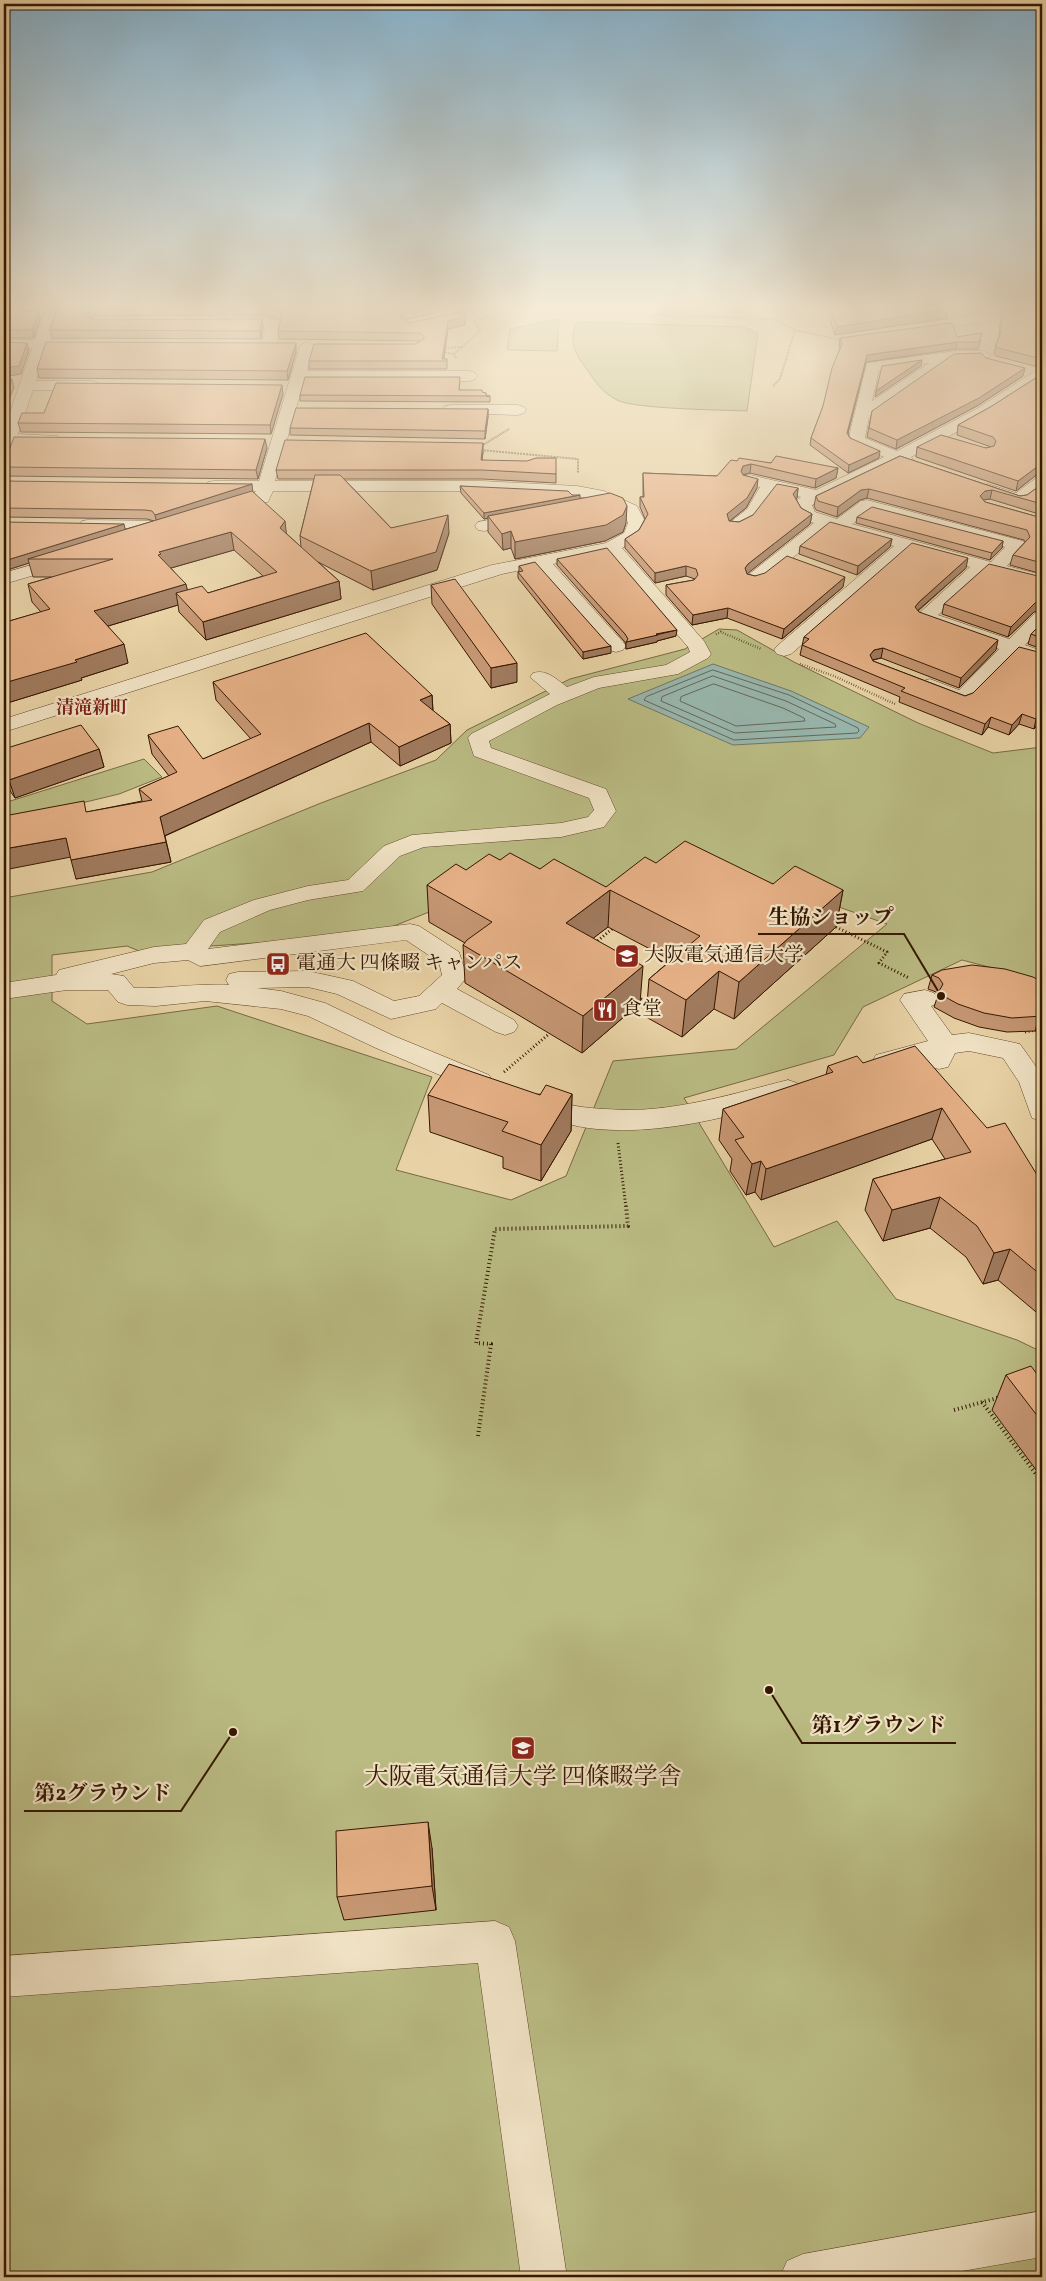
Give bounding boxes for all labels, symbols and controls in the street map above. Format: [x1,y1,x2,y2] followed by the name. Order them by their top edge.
[56,696,128,721] district label: 清滝新町
[758,898,904,934] callout: 生協ショップ
[768,904,894,933] text: 生協ショップ
[644,942,804,970] place label: 大阪電気通信大学
[614,943,640,969] school or university icon: 大阪電気通信大学
[296,950,523,978] place label: 電通大 四條畷 キャンパス
[265,951,291,977] bus stop icon: 電通大 四條畷 キャンパス
[622,996,662,1024] place label: 食堂
[592,997,618,1023] restaurant icon: 食堂
[802,1707,956,1743] callout: 第1グラウンド
[812,1712,946,1741] text: 第1グラウンド
[510,1735,536,1761] school or university icon: 大阪電気通信大学 四條畷学舎
[365,1761,681,1795] place label: 大阪電気通信大学 四條畷学舎
[24,1775,181,1811] callout: 第2グラウンド
[35,1780,171,1809] text: 第2グラウンド

